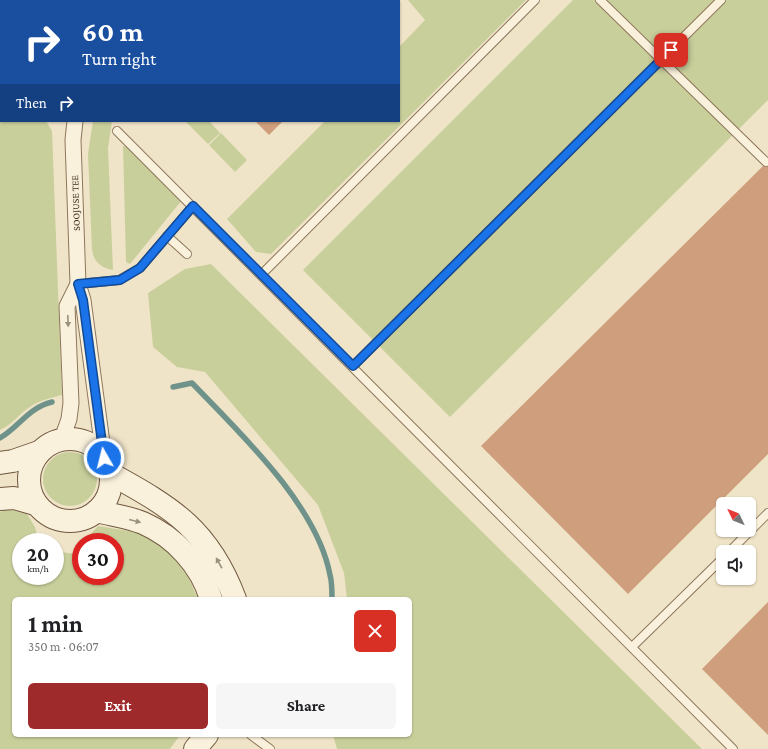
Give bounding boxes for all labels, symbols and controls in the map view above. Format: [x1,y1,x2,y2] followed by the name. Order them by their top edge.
[16,16,68,68] icon: right
[82,16,143,47] text: 60 m
[654,33,688,67] pin
[660,39,682,61] icon: arrive
[82,49,156,69] text: Turn right
[55,92,77,114] icon: right
[16,95,47,111] text: Then
[69,174,82,231] street label: SOOJUSE TEE
[65,315,71,328] one-way arrow
[83,437,125,479] position arrow
[716,497,756,537] north arrow
[716,497,756,585] map controls
[129,518,141,524] one-way arrow
[72,533,124,585] speed limit sign: 30
[27,543,49,565] text: 20
[716,545,756,585] button: sound
[215,558,222,569] one-way arrow
[27,563,49,574] text: km/h
[28,610,83,637] text: 1 min
[354,610,396,652] button: close
[28,639,98,654] text: 350 m · 06:07
[28,683,208,729] button: Exit
[216,683,396,729] button: Share

